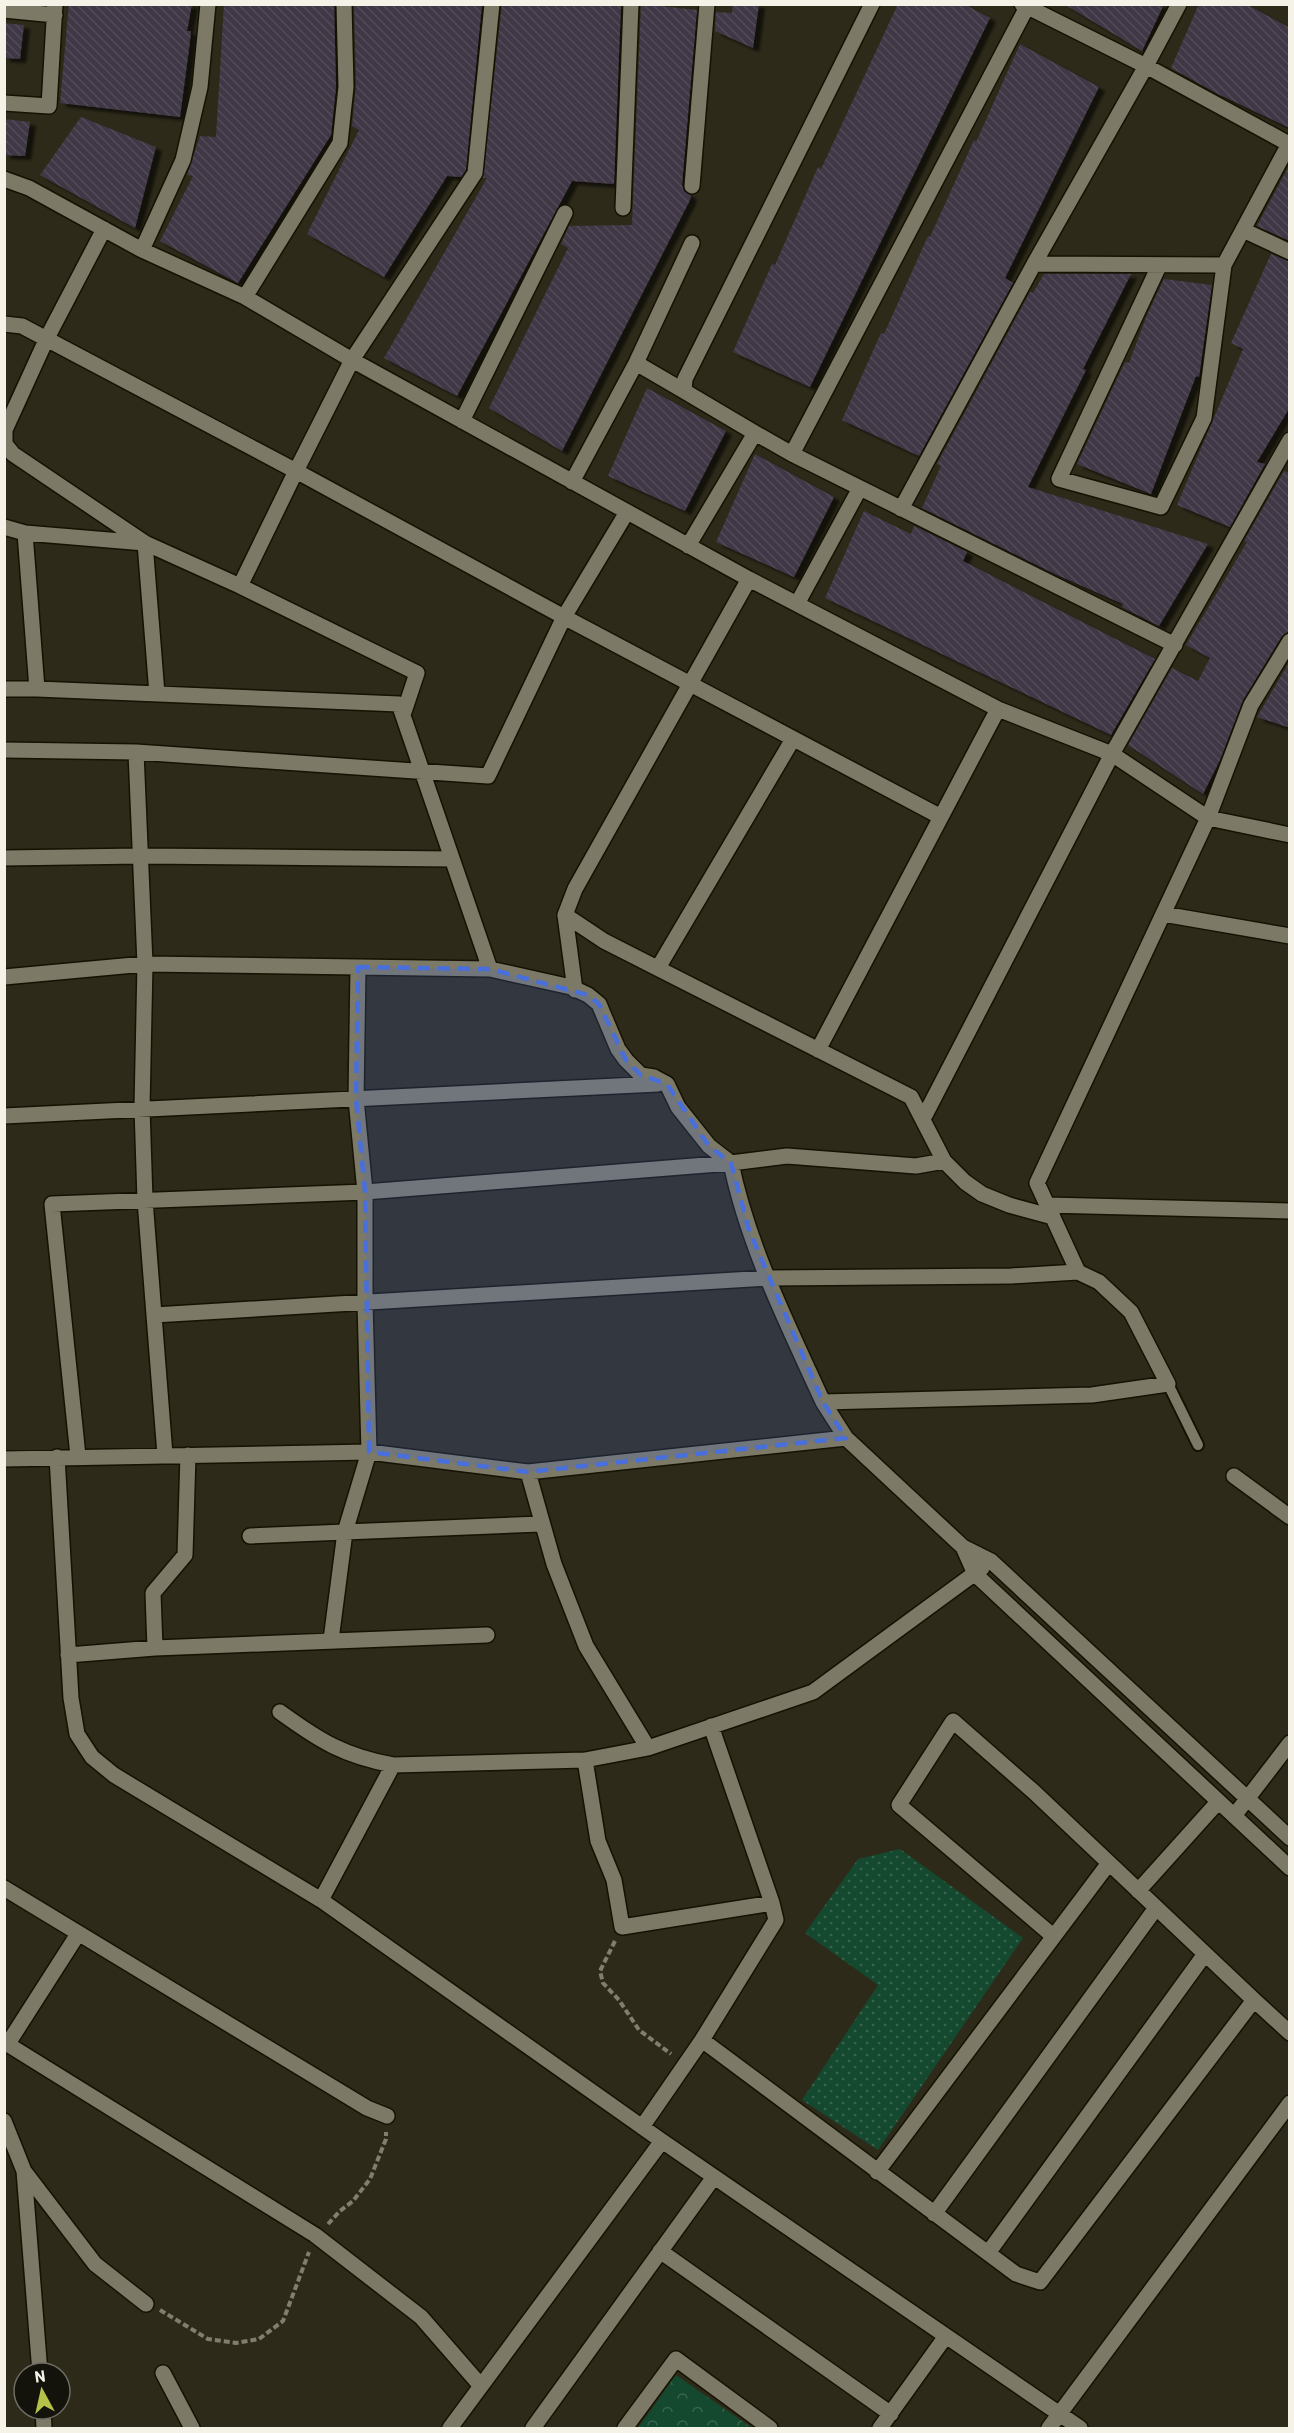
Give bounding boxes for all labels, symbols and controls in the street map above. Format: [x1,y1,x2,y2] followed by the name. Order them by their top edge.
[12,2361,72,2421] north arrow
[33,2366,46,2386] text: N

